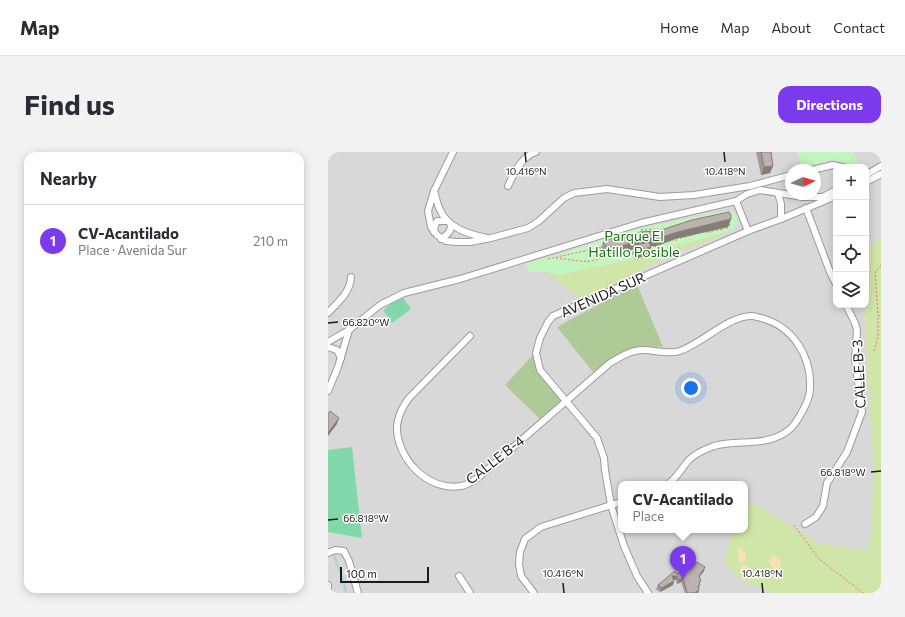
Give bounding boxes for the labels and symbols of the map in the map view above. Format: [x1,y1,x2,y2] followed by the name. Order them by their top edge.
[785,164,821,200] north arrow
[505,165,547,177] text: 10.416°N
[704,165,746,177] text: 10.418°N
[588,227,680,260] park label: Parque El Hatillo Posible
[558,268,648,321] street label: AVENIDA SUR
[342,316,390,328] text: 66.820°W
[848,339,869,409] street label: CALLE B-3
[681,378,701,398] your location
[462,431,528,488] street label: CALLE B-4
[820,466,866,478] text: 66.818°W
[343,512,389,524] text: 66.818°W
[670,546,696,579] pin: 1
[340,565,429,584] scale bar
[542,567,584,579] text: 10.416°N
[741,567,783,579] text: 10.418°N

